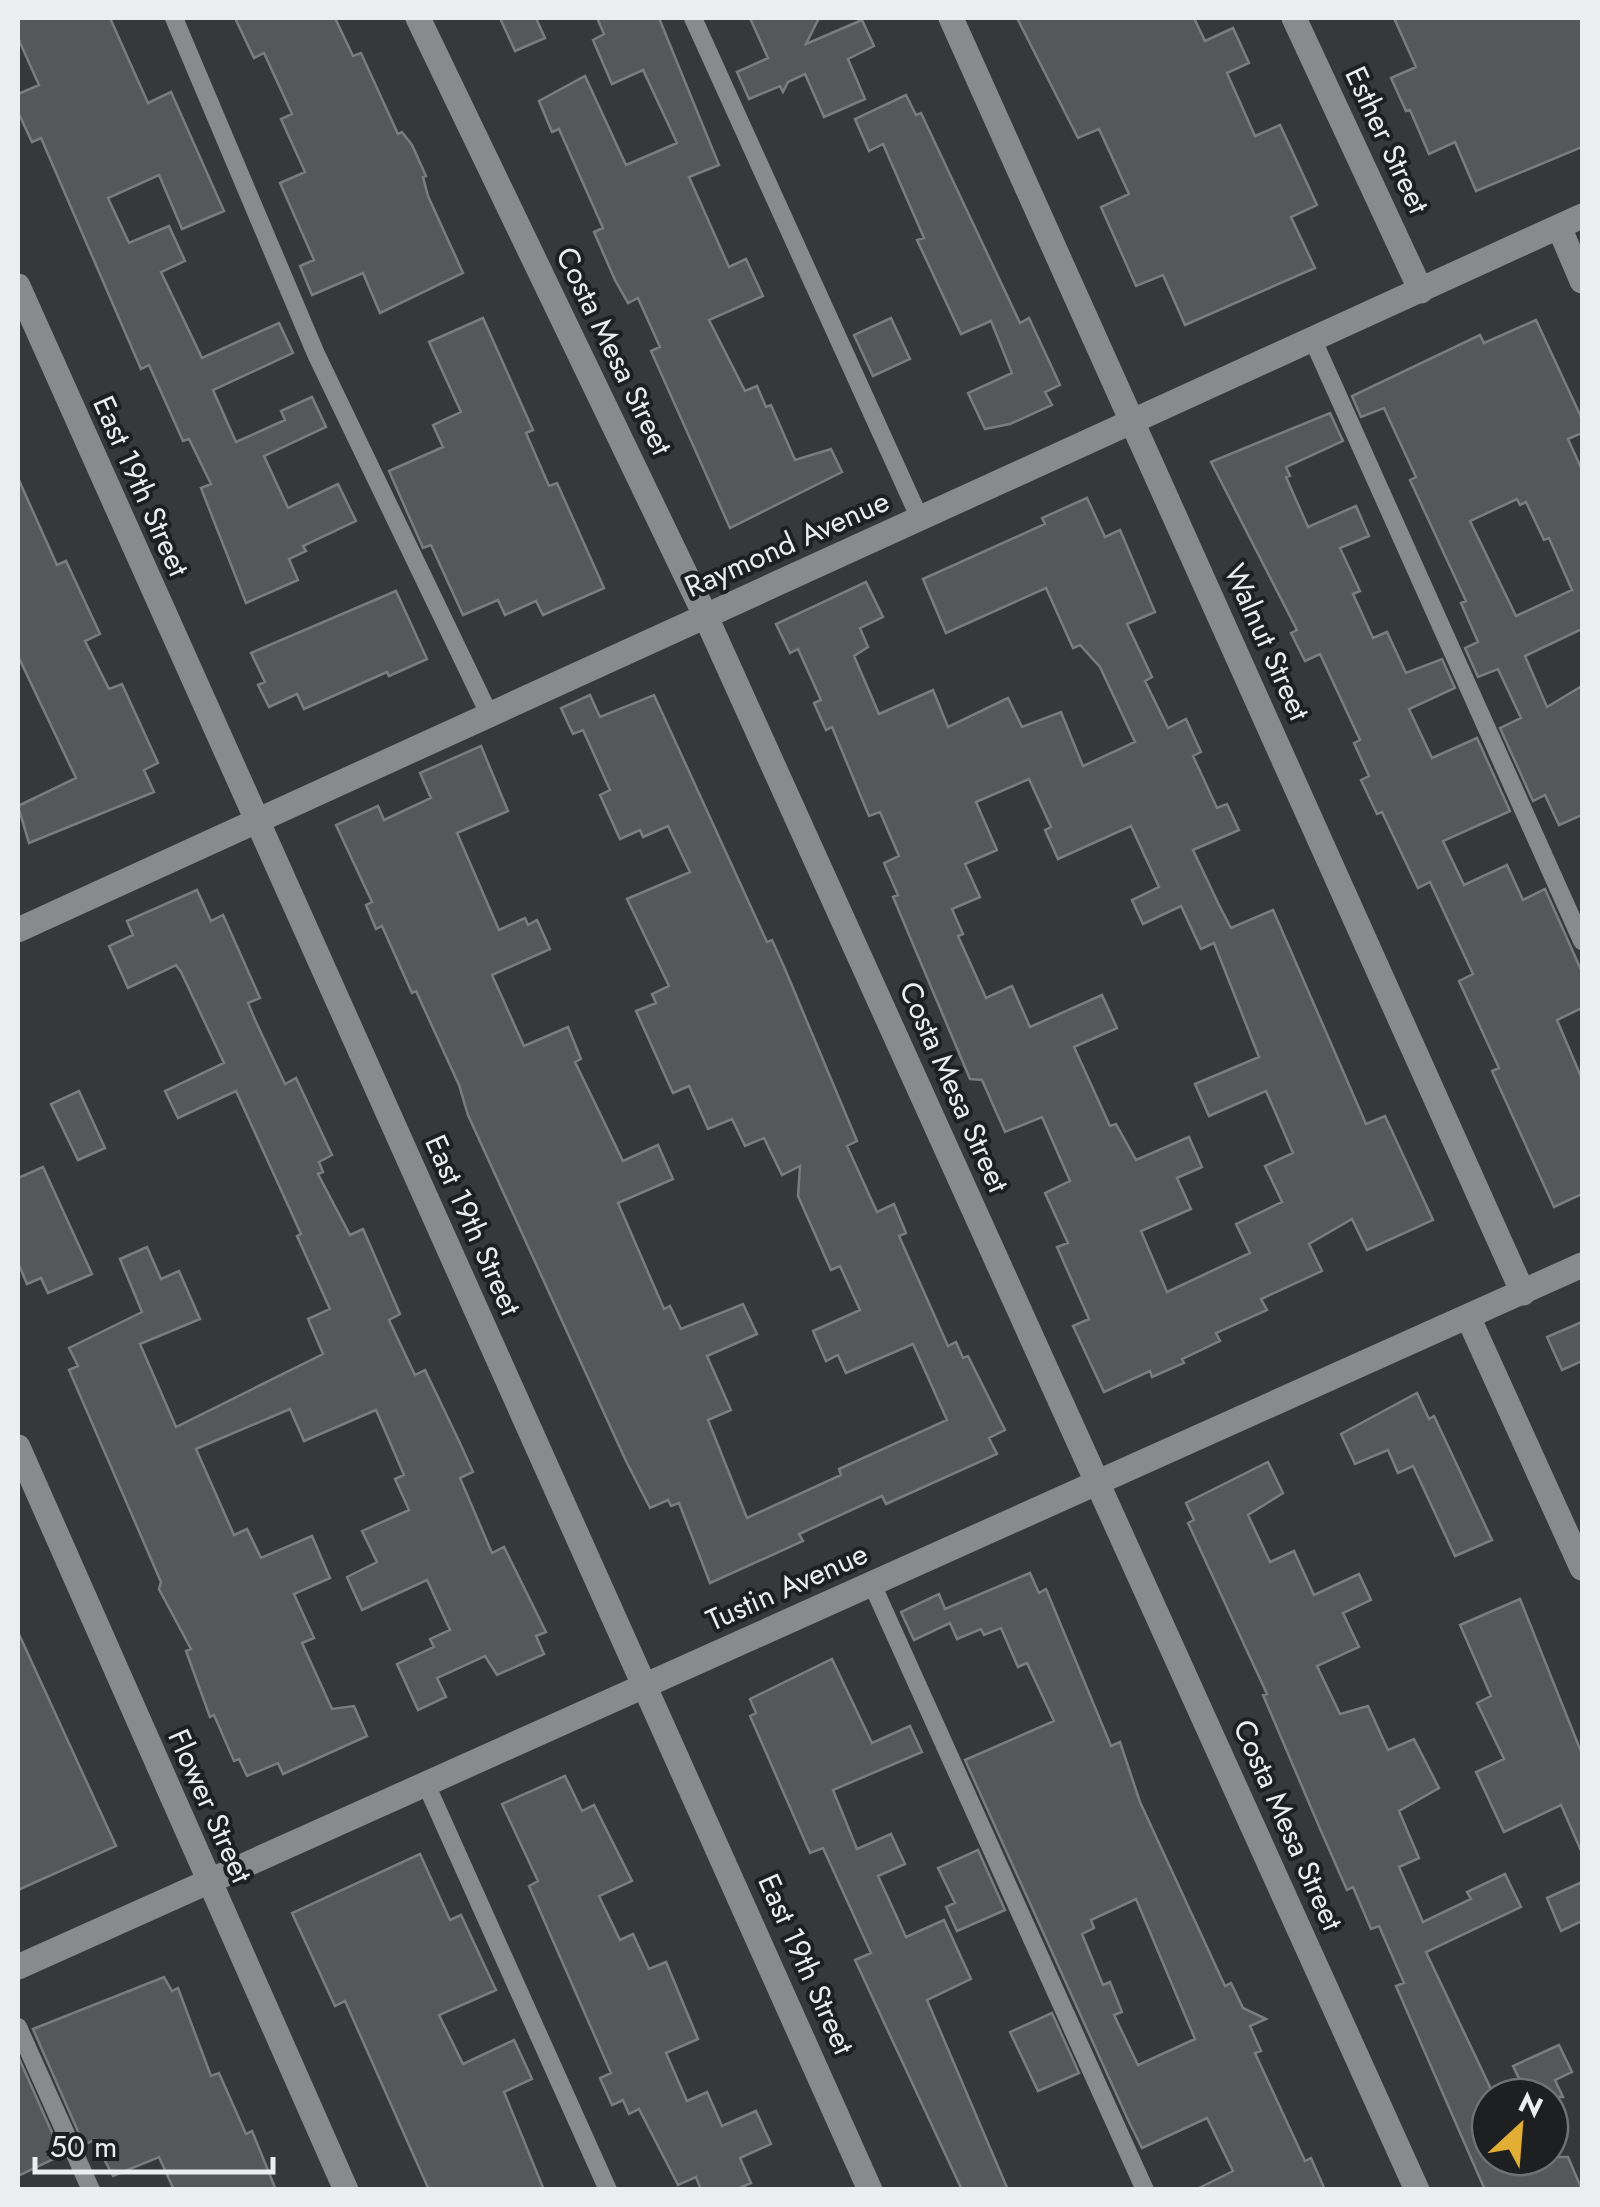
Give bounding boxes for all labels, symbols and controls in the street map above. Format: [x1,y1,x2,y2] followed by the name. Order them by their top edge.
[1335,59,1441,221] street label: Esther Street
[545,240,684,463] street label: Costa Mesa Street
[82,389,201,584] street label: East 19th Street
[678,479,896,608] street label: Raymond Avenue
[1214,557,1321,728] street label: Walnut Street
[889,975,1020,1200] street label: Costa Mesa Street
[414,1128,533,1323] street label: East 19th Street
[699,1532,874,1641] street label: Tustin Avenue
[1223,1713,1354,1938] street label: Costa Mesa Street
[157,1722,264,1890] street label: Flower Street
[747,1867,866,2062] street label: East 19th Street
[1470,2077,1570,2177] north arrow
[1512,2082,1550,2128] text: N
[35,2112,272,2174] scale bar
[50,2125,117,2168] text: 50 m

